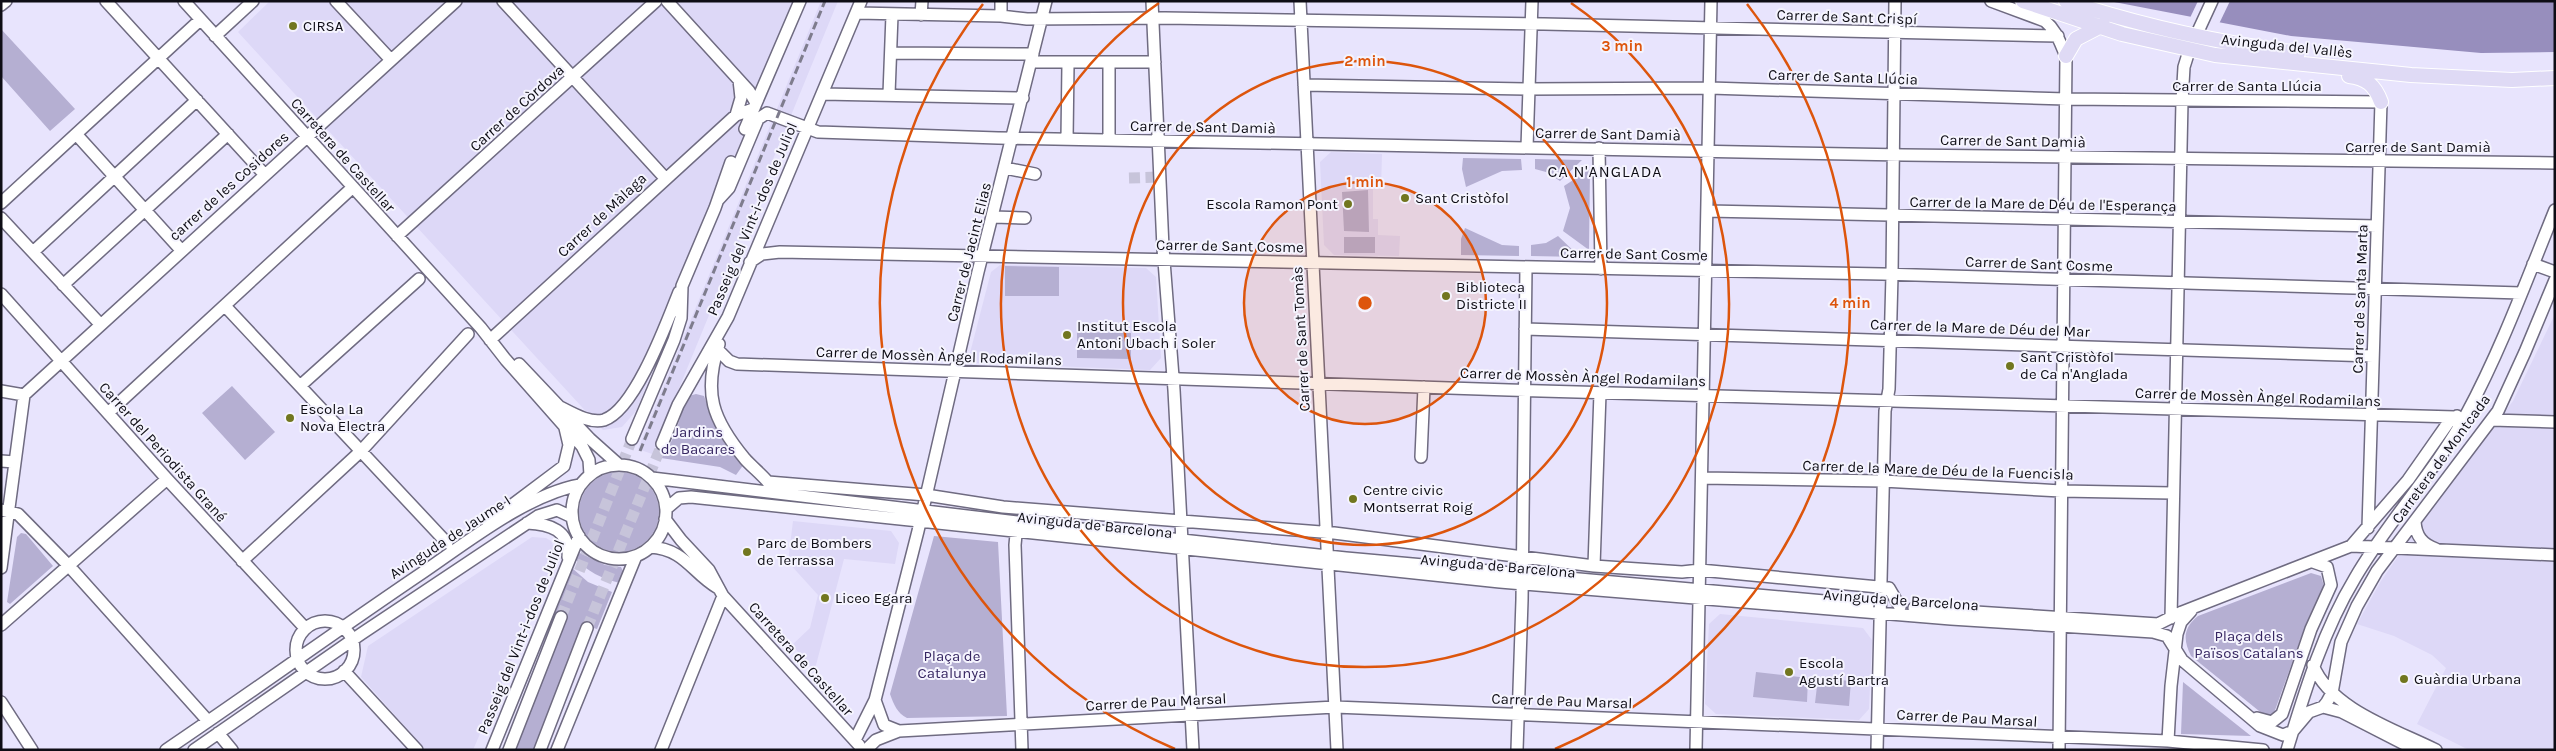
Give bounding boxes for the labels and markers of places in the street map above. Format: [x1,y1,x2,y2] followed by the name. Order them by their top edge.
[303,17,344,35] place label: CIRSA
[287,20,299,32] marker: CIRSA
[1415,189,1509,207] place label: Sant Cristòfol
[1399,192,1411,204] marker: Sant Cristòfol
[1206,195,1338,213] place label: Escola Ramon Pont
[1342,198,1354,210] marker: Escola Ramon Pont
[1456,278,1527,313] place label: Biblioteca Districte II
[1440,290,1452,302] marker: Biblioteca Districte II
[1356,294,1374,312] centre of rings
[1077,317,1216,352] place label: Institut Escola Antoni Ubach i Soler
[1061,329,1073,341] marker: Institut Escola Antoni Ubach i Soler
[2020,348,2128,383] place label: Sant Cristòfol de Ca n'Anglada
[2004,360,2016,372] marker: Sant Cristòfol de Ca n'Anglada
[300,400,385,435] place label: Escola La Nova Electra
[284,412,296,424] marker: Escola La Nova Electra
[1363,481,1473,516] place label: Centre civic Montserrat Roig
[1347,493,1359,505] marker: Centre civic Montserrat Roig
[757,534,872,569] place label: Parc de Bombers de Terrassa
[741,546,753,558] marker: Parc de Bombers de Terrassa
[835,589,913,607] place label: Liceo Egara
[819,592,831,604] marker: Liceo Egara
[1799,654,1889,689] place label: Escola Agustí Bartra
[1783,666,1795,678] marker: Escola Agustí Bartra
[2414,670,2521,688] place label: Guàrdia Urbana
[2398,673,2410,685] marker: Guàrdia Urbana

